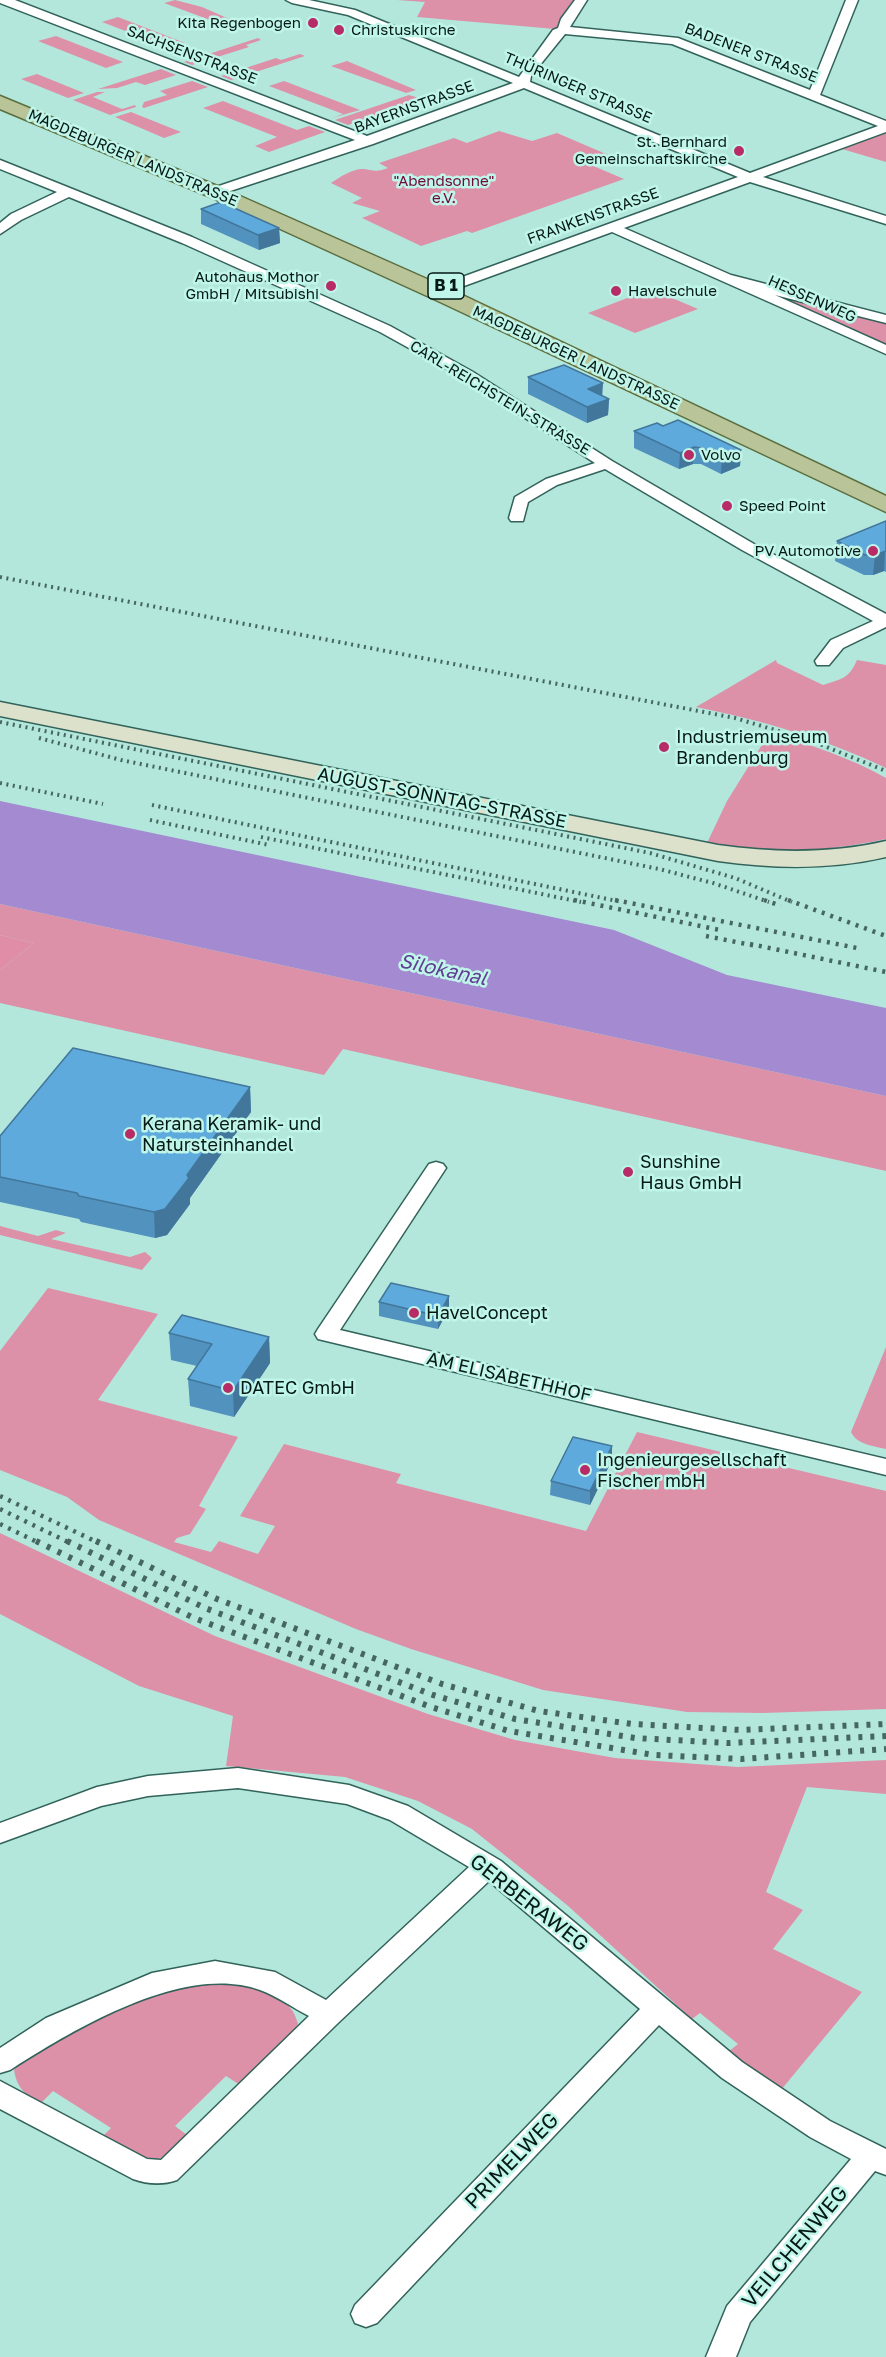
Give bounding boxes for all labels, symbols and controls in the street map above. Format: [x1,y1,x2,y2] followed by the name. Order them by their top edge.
[177,14,301,32] place label: Kita Regenbogen
[306,16,320,30] marker: Kita Regenbogen
[682,19,820,87] street label: BADENER STRASSE
[351,21,456,39] place label: Christuskirche
[124,22,260,88] street label: SACHSENSTRASSE
[332,23,346,37] marker: Christuskirche
[501,49,655,127] street label: THÜRINGER STRASSE
[352,77,476,137] street label: BAYERNSTRASSE
[26,106,240,210] street label: MAGDEBURGER LANDSTRASSE
[575,133,727,168] place label: St. Bernhard Gemeinschaftskirche
[732,144,746,158] marker: St. Bernhard Gemeinschaftskirche
[394,172,494,207] park label: "Abendsonne" e.V.
[525,184,661,248] street label: FRANKENSTRASSE
[185,268,319,303] place label: Autohaus Mothor GmbH / Mitsubishi
[765,272,859,326] street label: HESSENWEG
[428,273,464,299] road number: B 1
[324,279,338,293] marker: Autohaus Mothor GmbH / Mitsubishi
[628,282,717,300] place label: Havelschule
[609,284,623,298] marker: Havelschule
[470,302,682,414] street label: MAGDEBURGER LANDSTRASSE
[407,337,593,459] street label: CARL-REICHSTEIN-STRASSE
[701,446,741,464] place label: Volvo
[682,448,696,462] marker: Volvo
[739,497,826,515] place label: Speed Point
[720,499,734,513] marker: Speed Point
[755,542,861,560] place label: PV Automotive
[866,544,880,558] marker: PV Automotive
[676,726,827,768] place label: Industriemuseum Brandenburg
[657,740,671,754] marker: Industriemuseum Brandenburg
[316,763,568,833] street label: AUGUST-SONNTAG-STRASSE
[397,949,489,991] water label: Silokanal
[142,1113,321,1156] place label: Kerana Keramik- und Natursteinhandel
[123,1127,137,1141] marker: Kerana Keramik- und Natursteinhandel
[640,1151,742,1194] place label: Sunshine Haus GmbH
[621,1165,635,1179] marker: Sunshine Haus GmbH
[426,1302,548,1324] place label: HavelConcept
[407,1306,421,1320] marker: HavelConcept
[425,1348,593,1406] street label: AM ELISABETHHOF
[240,1377,355,1399] place label: DATEC GmbH
[221,1381,235,1395] marker: DATEC GmbH
[597,1449,787,1492] place label: Ingenieurgesellschaft Fischer mbH
[578,1463,592,1477] marker: Ingenieurgesellschaft Fischer mbH
[465,1849,593,1957] street label: GERBERAWEG
[460,2108,564,2214] street label: PRIMELWEG
[737,2181,853,2313] street label: VEILCHENWEG

